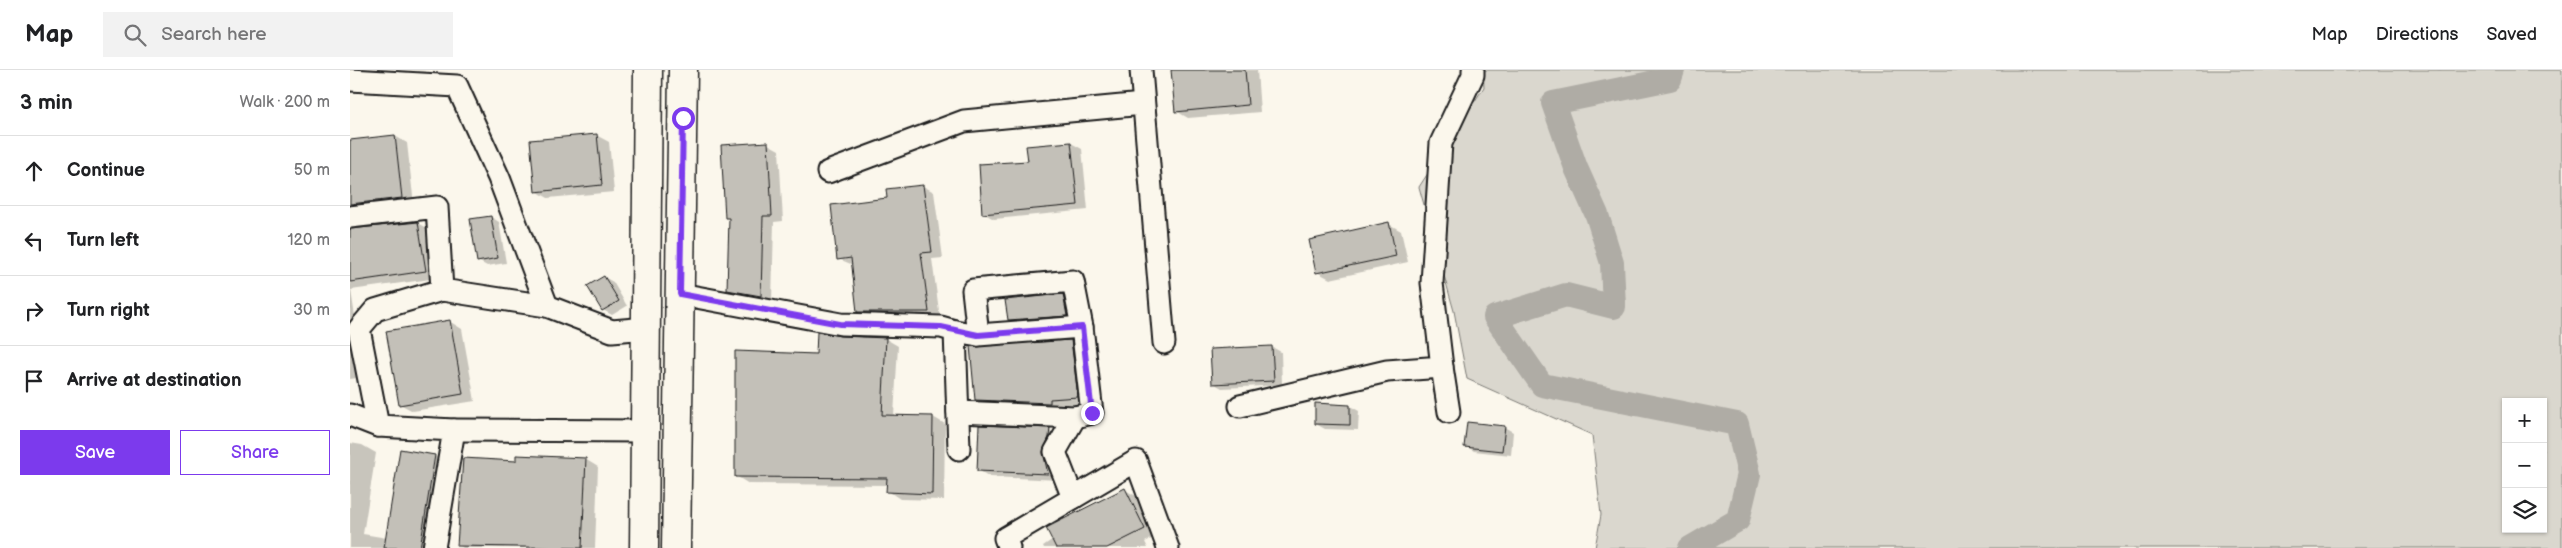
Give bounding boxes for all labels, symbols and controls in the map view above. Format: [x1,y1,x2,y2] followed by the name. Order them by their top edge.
[103,12,453,57] search box
[25,20,73,49] text: Map
[121,21,149,49] icon: search
[161,23,267,46] text: Search here
[2312,24,2348,45] text: Map
[2376,24,2458,45] text: Directions
[2486,24,2537,45] text: Saved
[20,90,73,115] text: 3 min
[240,93,330,112] text: Walk · 200 m
[672,107,695,130] route start
[20,157,48,185] icon: ahead
[67,159,145,182] text: Continue
[294,161,330,180] text: 50 m
[20,227,48,255] icon: left
[67,229,139,252] text: Turn left
[287,231,330,250] text: 120 m
[20,297,48,325] icon: right
[67,299,150,322] text: Turn right
[293,301,330,320] text: 30 m
[20,367,48,395] icon: arrive
[67,369,242,392] text: Arrive at destination
[2502,398,2547,533] map controls
[2502,398,2547,443] button: +
[1081,402,1104,425] route end
[20,430,170,475] button: Save
[180,430,330,475] button: Share
[2502,443,2547,488] button: −
[2502,488,2547,533] button: layers

